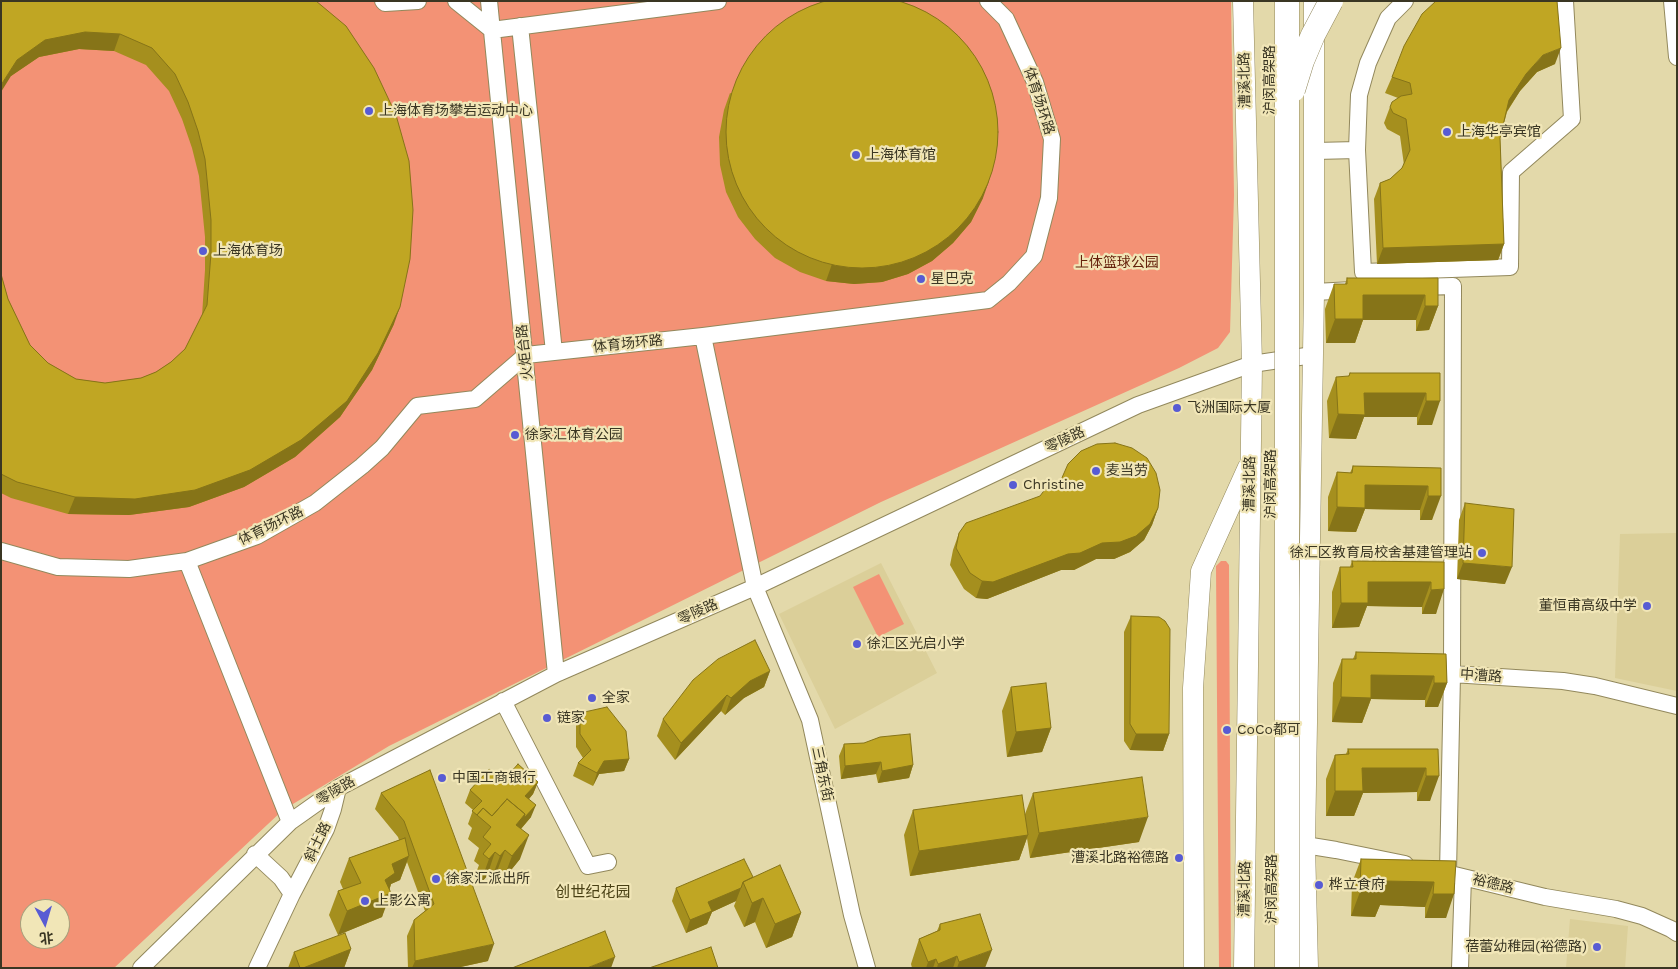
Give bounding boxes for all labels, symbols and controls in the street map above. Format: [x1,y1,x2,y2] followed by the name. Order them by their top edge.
[1262,45,1278,115] street label: 沪闵高架路
[1236,52,1254,108] street label: 漕溪北路
[1020,65,1058,137] street label: 体育场环路
[379,103,533,119] place label: 上海体育场攀岩运动中心
[363,105,375,117] marker: 上海体育场攀岩运动中心
[1457,124,1541,140] place label: 上海华亭宾馆
[1441,126,1453,138] marker: 上海华亭宾馆
[866,147,936,163] place label: 上海体育馆
[850,149,862,161] marker: 上海体育馆
[213,243,283,259] place label: 上海体育场
[197,245,209,257] marker: 上海体育场
[1075,255,1159,271] park label: 上体篮球公园
[931,271,973,287] place label: 星巴克
[915,273,927,285] marker: 星巴克
[514,323,536,381] street label: 火炬台路
[592,332,664,356] street label: 体育场环路
[1187,400,1271,416] place label: 飞洲国际大厦
[1171,402,1183,414] marker: 飞洲国际大厦
[1042,424,1088,456] street label: 零陵路
[525,427,623,443] place label: 徐家汇体育公园
[509,429,521,441] marker: 徐家汇体育公园
[1263,449,1279,519] street label: 沪闵高架路
[1241,456,1259,512] street label: 漕溪北路
[1106,463,1148,479] place label: 麦当劳
[1090,465,1102,477] marker: 麦当劳
[1023,477,1084,493] place label: Christine
[1007,479,1019,491] marker: Christine
[236,503,306,549] street label: 体育场环路
[1290,545,1472,561] place label: 徐汇区教育局校舍基建管理站
[1476,547,1488,559] marker: 徐汇区教育局校舍基建管理站
[675,596,721,628] street label: 零陵路
[1539,598,1637,614] place label: 董恒甫高级中学
[1641,600,1653,612] marker: 董恒甫高级中学
[867,636,965,652] place label: 徐汇区光启小学
[851,638,863,650] marker: 徐汇区光启小学
[1459,666,1503,686] street label: 中漕路
[602,690,630,706] place label: 全家
[586,692,598,704] marker: 全家
[557,710,585,726] place label: 链家
[541,712,553,724] marker: 链家
[1237,722,1301,738] place label: CoCo都可
[1221,724,1233,736] marker: CoCo都可
[808,745,836,803] street label: 三角东街
[452,770,536,786] place label: 中国工商银行
[436,772,448,784] marker: 中国工商银行
[314,773,358,809] street label: 零陵路
[301,819,335,865] street label: 斜土路
[1071,850,1169,866] place label: 漕溪北路裕德路
[1173,852,1185,864] marker: 漕溪北路裕德路
[1264,854,1280,924] street label: 沪闵高架路
[1236,861,1254,917] street label: 漕溪北路
[446,871,530,887] place label: 徐家汇派出所
[1471,871,1515,897] street label: 裕德路
[430,873,442,885] marker: 徐家汇派出所
[1329,877,1385,893] place label: 桦立食府
[1313,879,1325,891] marker: 桦立食府
[556,884,630,902] district label: 创世纪花园
[375,893,431,909] place label: 上影公寓
[359,895,371,907] marker: 上影公寓
[20,899,70,949] north arrow
[39,929,54,947] text: 北
[1465,939,1587,955] place label: 蓓蕾幼稚园(裕德路)
[1591,941,1603,953] marker: 蓓蕾幼稚园(裕德路)

